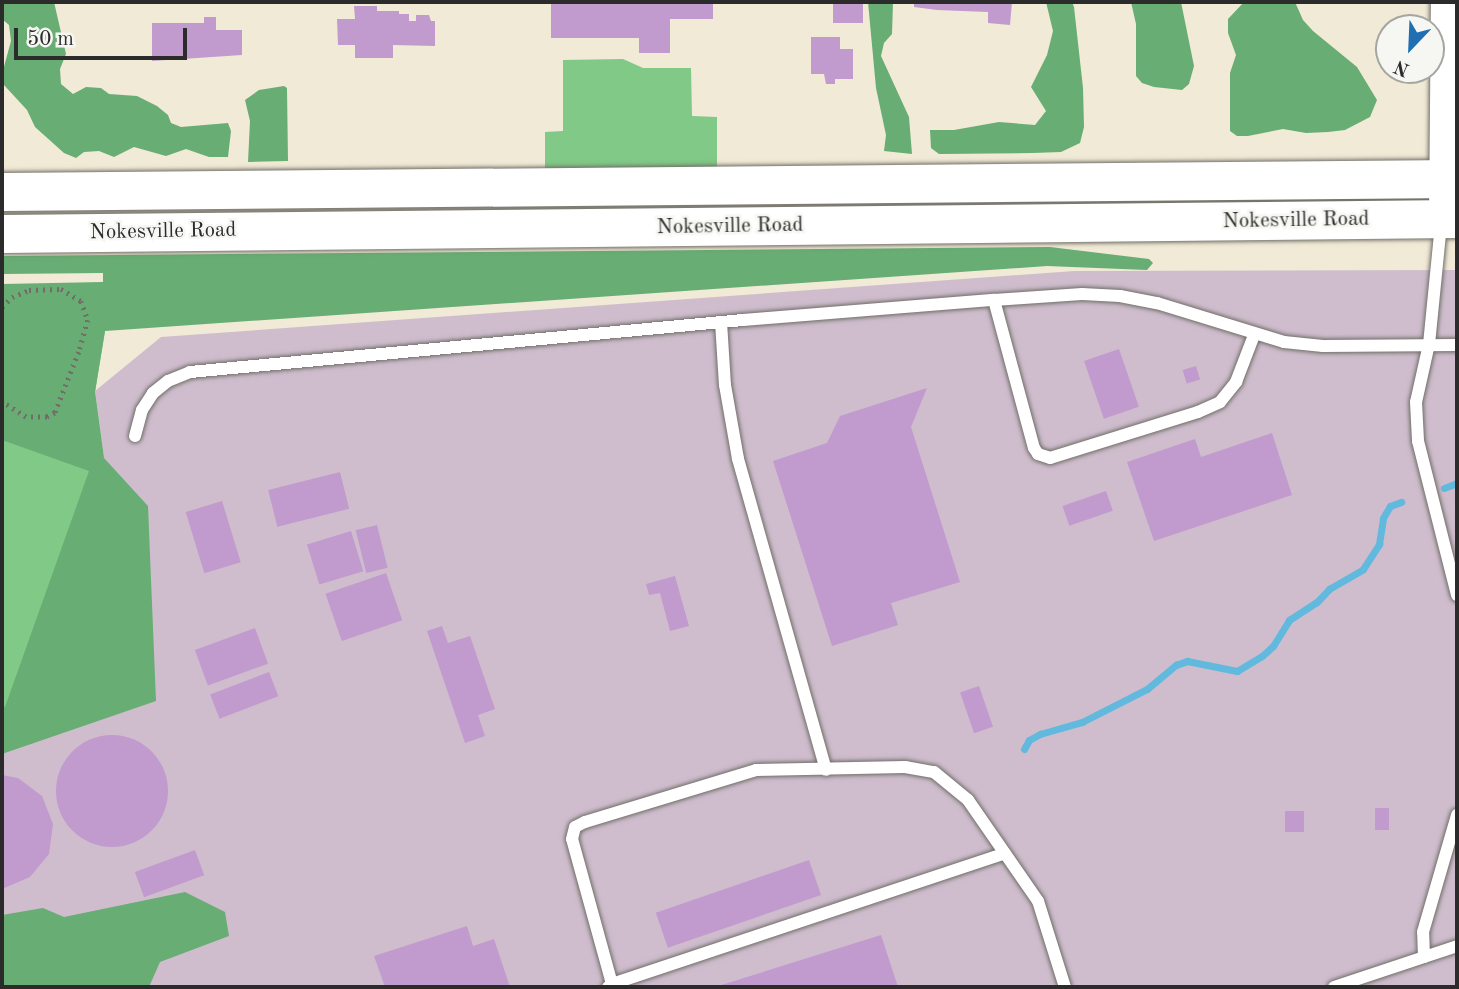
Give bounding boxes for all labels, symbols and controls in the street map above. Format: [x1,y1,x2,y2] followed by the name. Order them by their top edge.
[18,14,191,58] scale bar
[1375,14,1445,84] north arrow
[27,29,74,50] text: 50 m
[1392,55,1413,79] text: N
[1222,207,1370,235] street label: Nokesville Road
[656,213,804,241] street label: Nokesville Road
[89,218,237,246] street label: Nokesville Road

